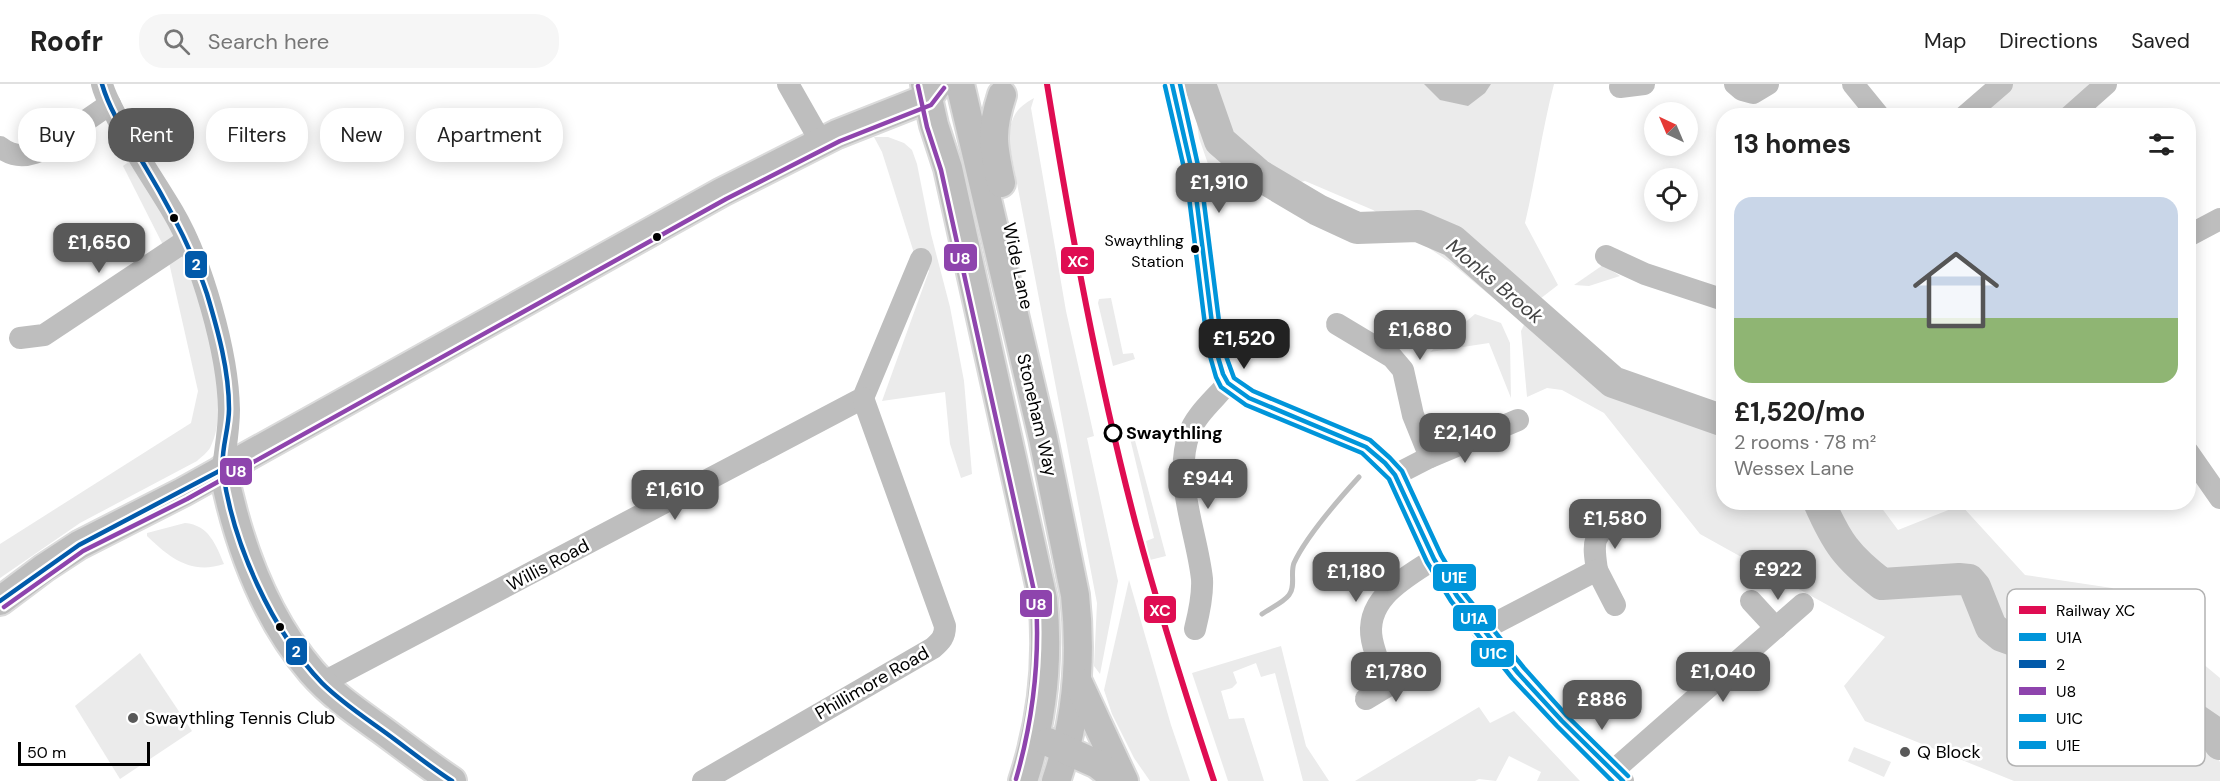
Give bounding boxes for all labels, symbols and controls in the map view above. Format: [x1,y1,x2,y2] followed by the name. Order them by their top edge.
[139,14,559,68] search box
[30,23,103,60] text: Roofr
[160,25,193,58] icon: search
[208,27,329,56] text: Search here
[1924,27,1966,55] text: Map
[1999,27,2098,55] text: Directions
[2131,27,2190,55] text: Saved
[1644,102,1698,156] north arrow
[1644,102,1698,222] map controls
[18,108,96,162] chip: Buy
[108,108,194,162] chip: Rent
[206,108,308,162] chip: Filters
[320,108,404,162] chip: New
[416,108,563,162] chip: Apartment
[1734,127,1851,161] text: 13 homes
[2145,128,2178,161] icon: filters
[1170,163,1268,214] pin: £1,910
[1644,168,1698,222] button: locate
[1190,169,1248,195] text: £1,910
[168,212,180,224] unlabelled marker
[997,221,1039,311] street label: Wide Lane
[50,223,148,274] pin: £1,650
[67,229,131,255] text: £1,650
[1104,230,1184,272] place label: Swaythling Station
[651,231,663,243] unlabelled marker
[1441,233,1550,330] water label: Monks Brook
[1902,236,2010,344] icon: home
[943,243,978,272] line badge: U8
[1189,243,1201,255] marker: Swaythling Station
[1060,246,1095,275] line badge: XC
[949,248,971,269] text: U8
[184,250,208,279] line badge: 2
[1067,251,1089,272] text: XC
[191,254,201,275] text: 2
[1371,310,1469,361] pin: £1,680
[1388,316,1452,342] text: £1,680
[1195,319,1293,370] pin: £1,520
[1213,325,1275,351] text: £1,520
[1011,351,1063,479] street label: Stoneham Way
[1734,395,1865,429] text: £1,520/mo
[1416,413,1514,464] pin: £2,140
[1433,419,1497,445] text: £2,140
[1126,421,1223,445] place label: Swaythling
[1104,424,1122,442] marker: Swaythling
[1734,429,1876,455] text: 2 rooms · 78 m²
[1734,455,1854,481] text: Wessex Lane
[219,457,253,486] line badge: U8
[1172,459,1244,510] pin: £944
[225,461,247,482] text: U8
[1182,465,1234,491] text: £944
[626,470,724,521] pin: £1,610
[646,476,704,502] text: £1,610
[1566,499,1664,550] pin: £1,580
[1583,505,1647,531] text: £1,580
[503,533,593,597] street label: Willis Road
[1742,550,1814,601] pin: £922
[1307,552,1405,603] pin: £1,180
[1754,556,1802,582] text: £922
[1327,558,1385,584] text: £1,180
[1432,563,1477,592] line badge: U1E
[1441,567,1467,588] text: U1E
[1019,589,1053,618] line badge: U8
[2007,589,2205,766] legend
[1025,594,1047,615] text: U8
[1143,595,1177,624] line badge: XC
[1149,600,1171,621] text: XC
[2056,600,2135,621] text: Railway XC
[1452,604,1497,632] line badge: U1A
[1460,608,1488,629] text: U1A
[274,621,286,633] unlabelled marker
[2056,627,2082,648] text: U1A
[285,637,308,666] line badge: 2
[1470,639,1515,668] line badge: U1C
[291,641,301,662] text: 2
[811,641,933,725] street label: Phillimore Road
[1479,643,1507,664] text: U1C
[1347,652,1445,703] pin: £1,780
[1674,652,1772,703] pin: £1,040
[2056,654,2065,675] text: 2
[1365,658,1427,684] text: £1,780
[1690,658,1756,684] text: £1,040
[1566,680,1638,731] pin: £886
[2056,681,2076,702] text: U8
[1577,686,1627,712] text: £886
[145,706,335,730] place label: Swaythling Tennis Club
[2056,708,2083,729] text: U1C
[126,711,140,725] marker: Swaythling Tennis Club
[2056,735,2081,756] text: U1E
[18,739,150,766] scale bar
[1917,740,1981,764] place label: Q Block
[27,742,66,763] text: 50 m
[1898,745,1912,759] marker: Q Block

